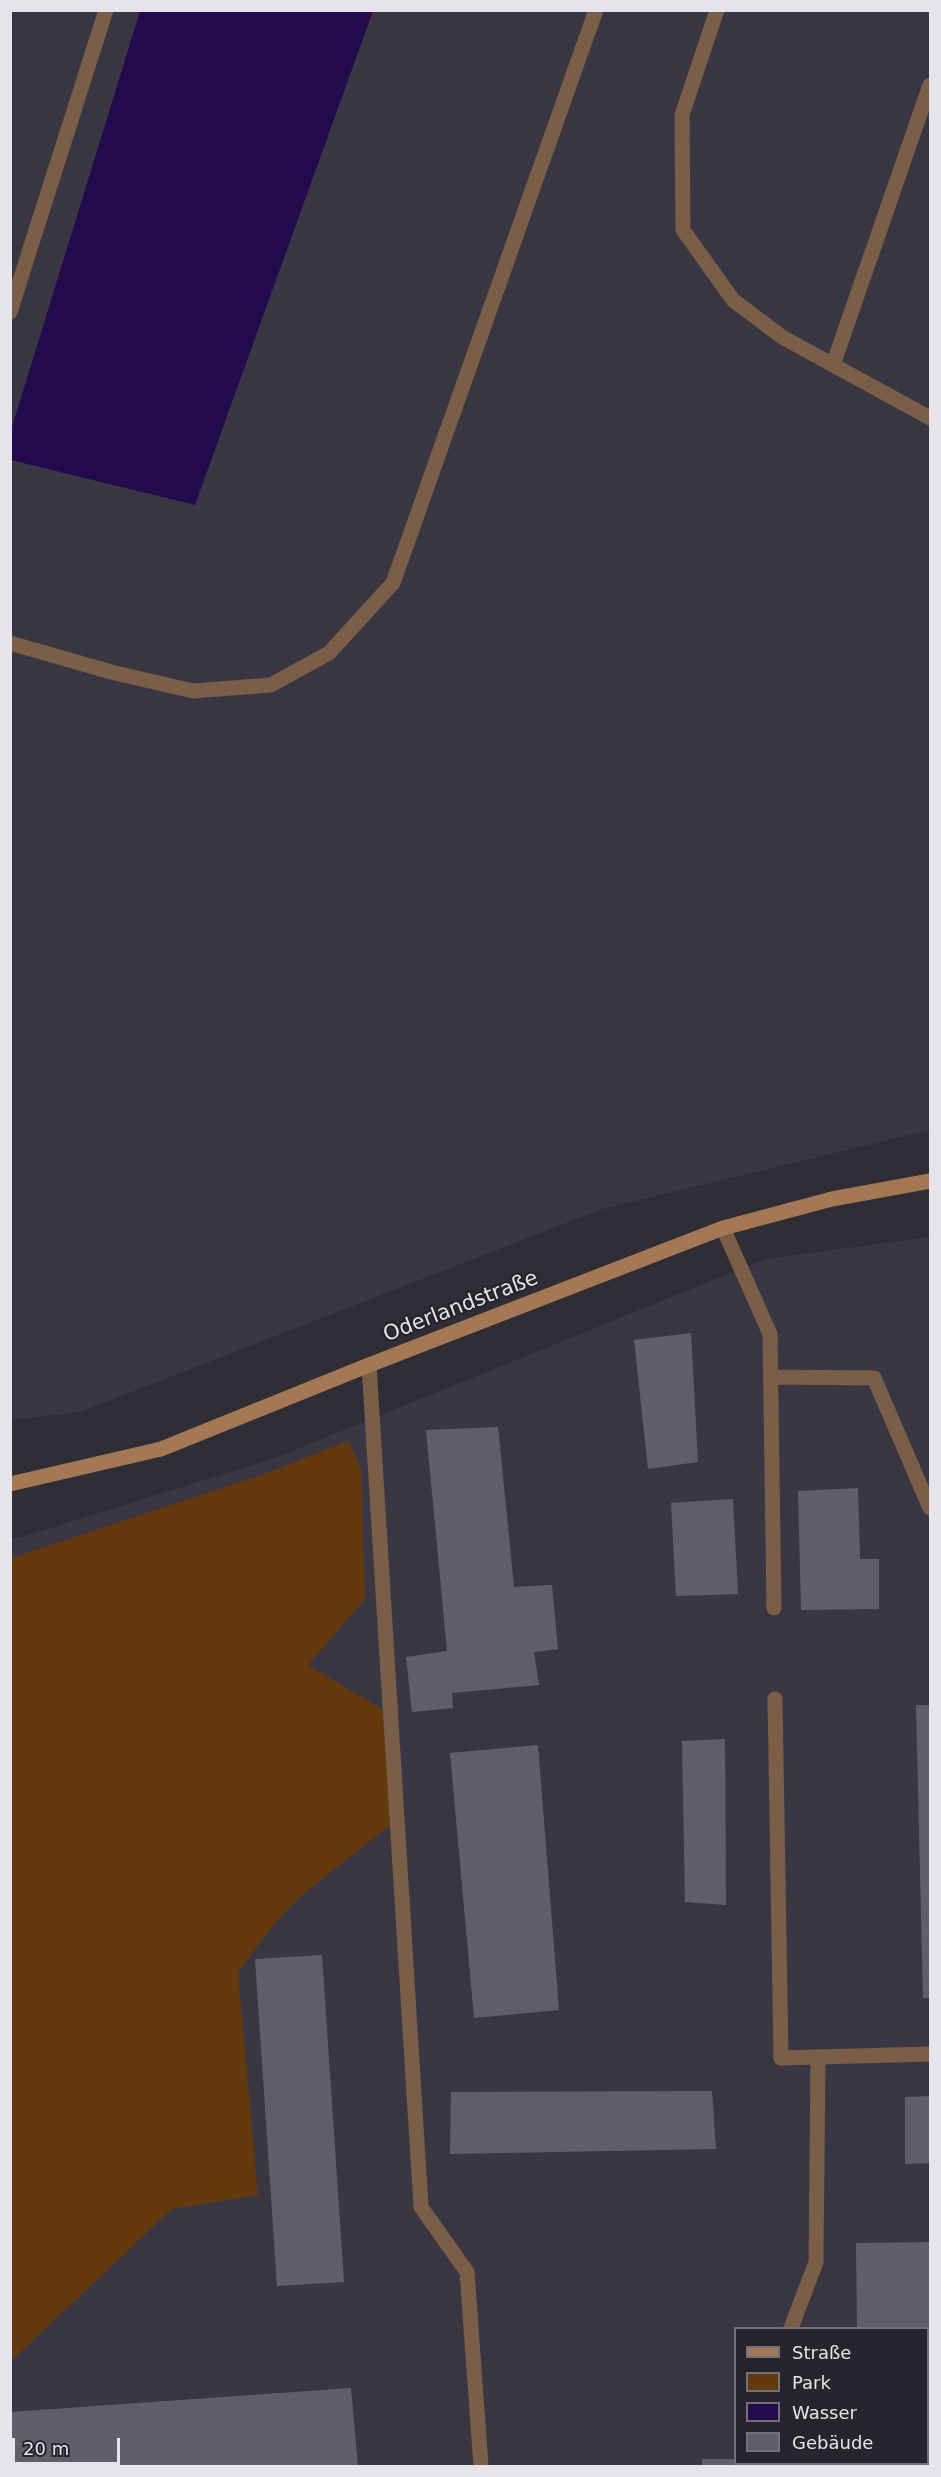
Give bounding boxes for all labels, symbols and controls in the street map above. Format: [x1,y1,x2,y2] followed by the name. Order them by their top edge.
[380,1266,542,1348] street label: Oderlandstraße
[734,2327,929,2465] legend
[792,2342,851,2363] text: Straße
[792,2372,831,2393] text: Park
[792,2402,857,2423] text: Wasser
[15,2426,123,2464] scale bar
[792,2432,873,2453] text: Gebäude
[23,2438,69,2459] text: 20 m

